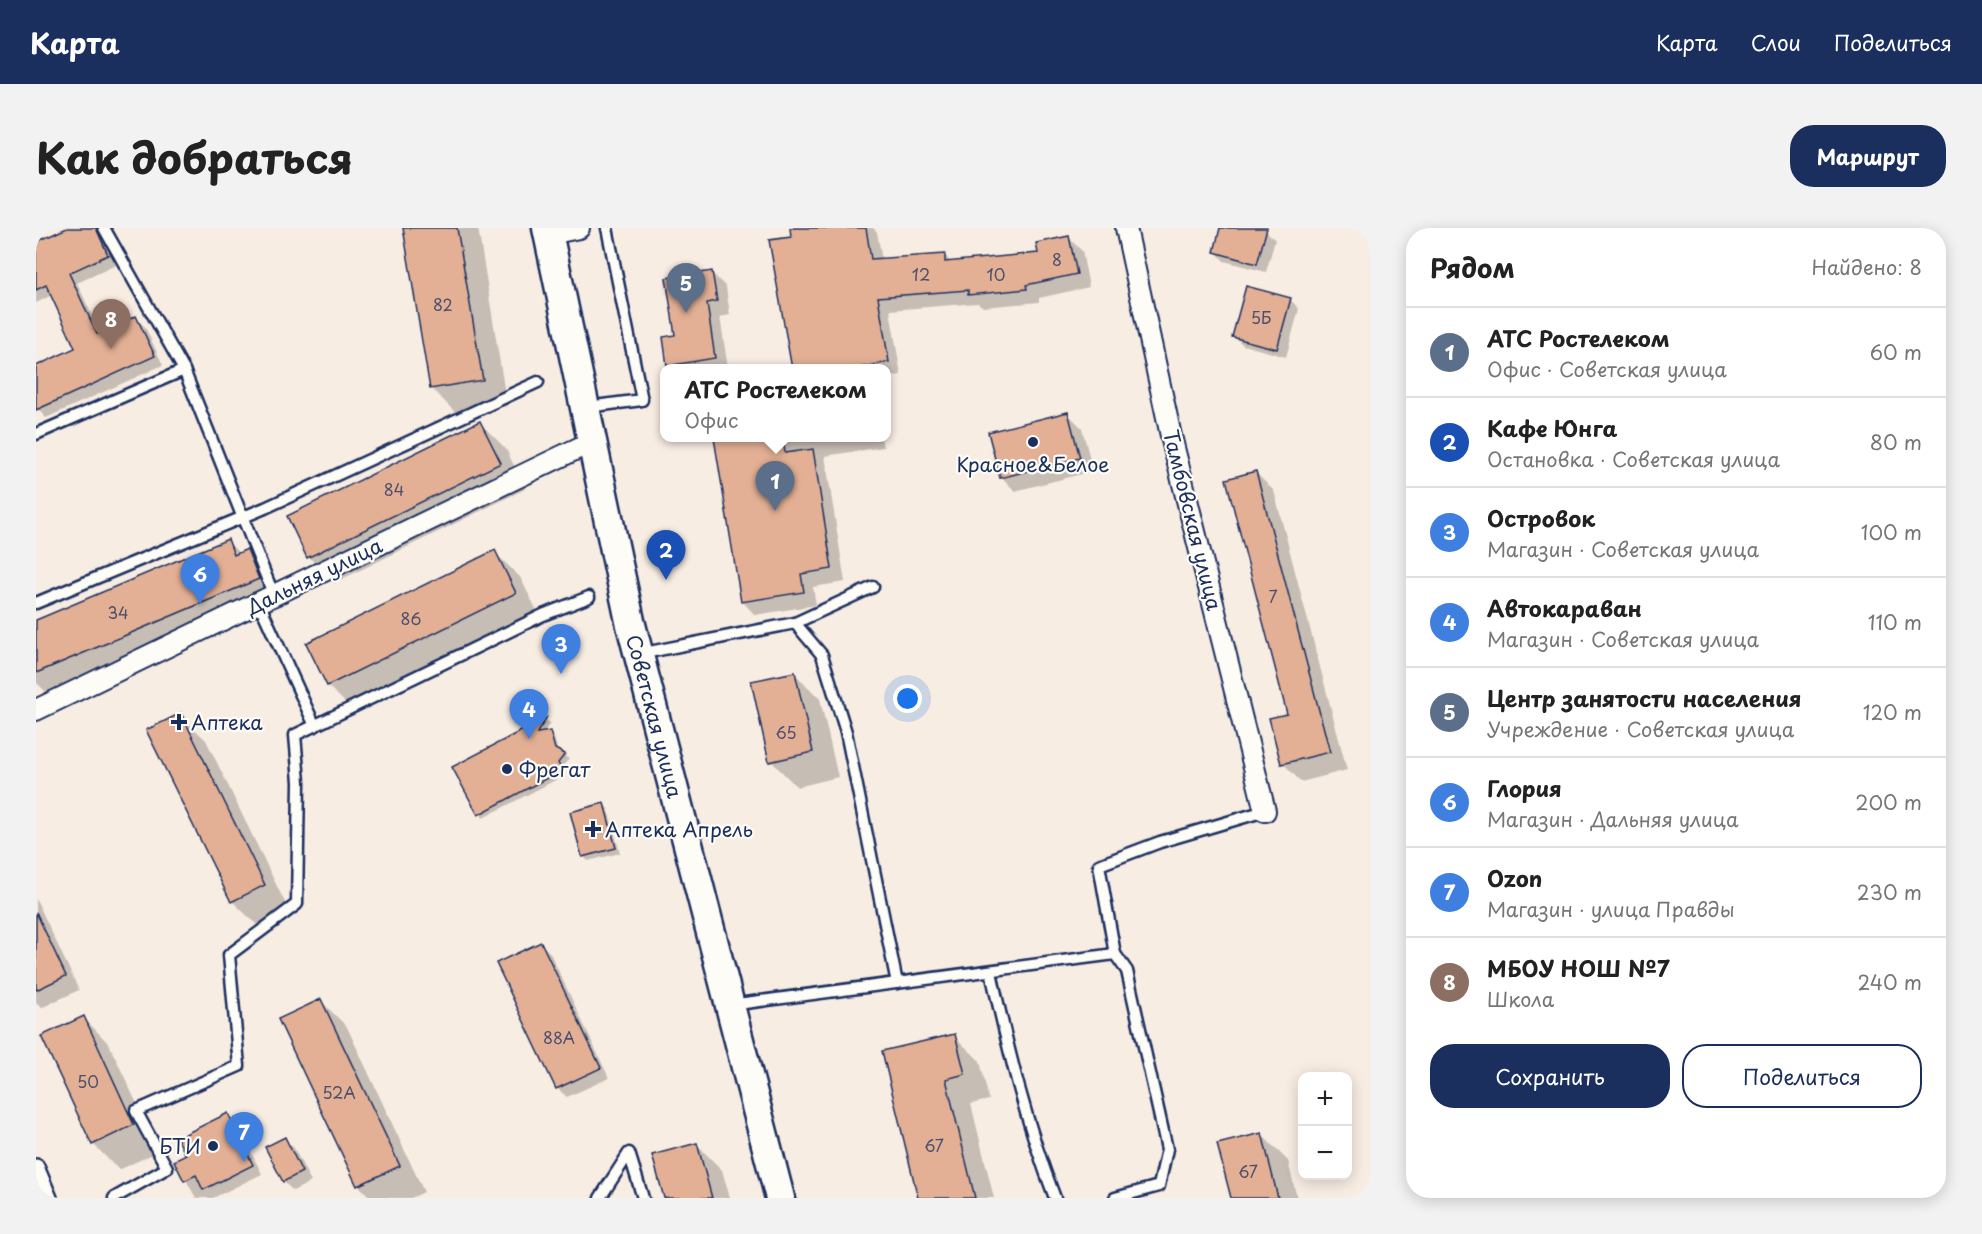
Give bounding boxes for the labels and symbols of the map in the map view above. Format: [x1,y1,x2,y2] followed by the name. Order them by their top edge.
[1052,247,1062,271] house number: 8
[912,262,930,286] house number: 12
[987,262,1005,286] house number: 10
[666,264,706,313] pin: 5
[433,292,453,316] house number: 82
[92,300,130,349] pin: 8
[1251,305,1271,329] house number: 5Б
[1156,426,1230,614] street label: Тамбовская улица
[1026,435,1040,449] marker: Красное&Белое
[956,449,1110,479] place label: Красное&Белое
[756,462,794,511] pin: 1
[384,477,404,501] house number: 84
[240,530,387,622] street label: Дальняя улица
[646,530,686,580] pin: 2
[180,554,220,604] pin: 6
[1268,584,1278,608] house number: 7
[107,600,129,624] house number: 34
[401,606,421,630] house number: 86
[542,624,580,674] pin: 3
[619,631,690,802] street label: Советская улица
[893,684,922,713] your location
[510,690,548,739] pin: 4
[191,707,263,737] place label: Аптека
[172,715,186,729] marker: Аптека
[775,720,797,744] house number: 65
[519,754,591,784] place label: Фрегат
[500,762,514,776] marker: Фрегат
[605,814,753,844] place label: Аптека Апрель
[586,822,600,836] marker: Аптека Апрель
[543,1025,575,1049] house number: 88А
[77,1069,99,1093] house number: 50
[322,1080,356,1104] house number: 52А
[224,1112,264,1162] pin: 7
[159,1131,201,1161] place label: БТИ
[924,1133,944,1157] house number: 67
[206,1139,220,1153] marker: БТИ
[1238,1159,1258,1183] house number: 67

